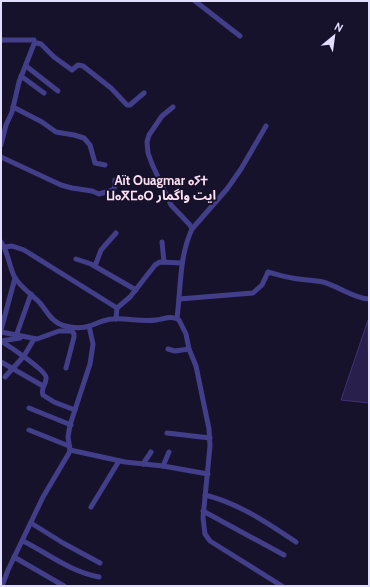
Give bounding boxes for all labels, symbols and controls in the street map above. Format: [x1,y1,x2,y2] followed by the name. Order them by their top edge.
[314,16,354,56] north arrow
[332,19,346,35] text: N
[106,172,216,203] district label: Aït Ouagmar ⴰⵢⵜ ⵡⴰⴳⵎⴰⵔ ايت واگمار

